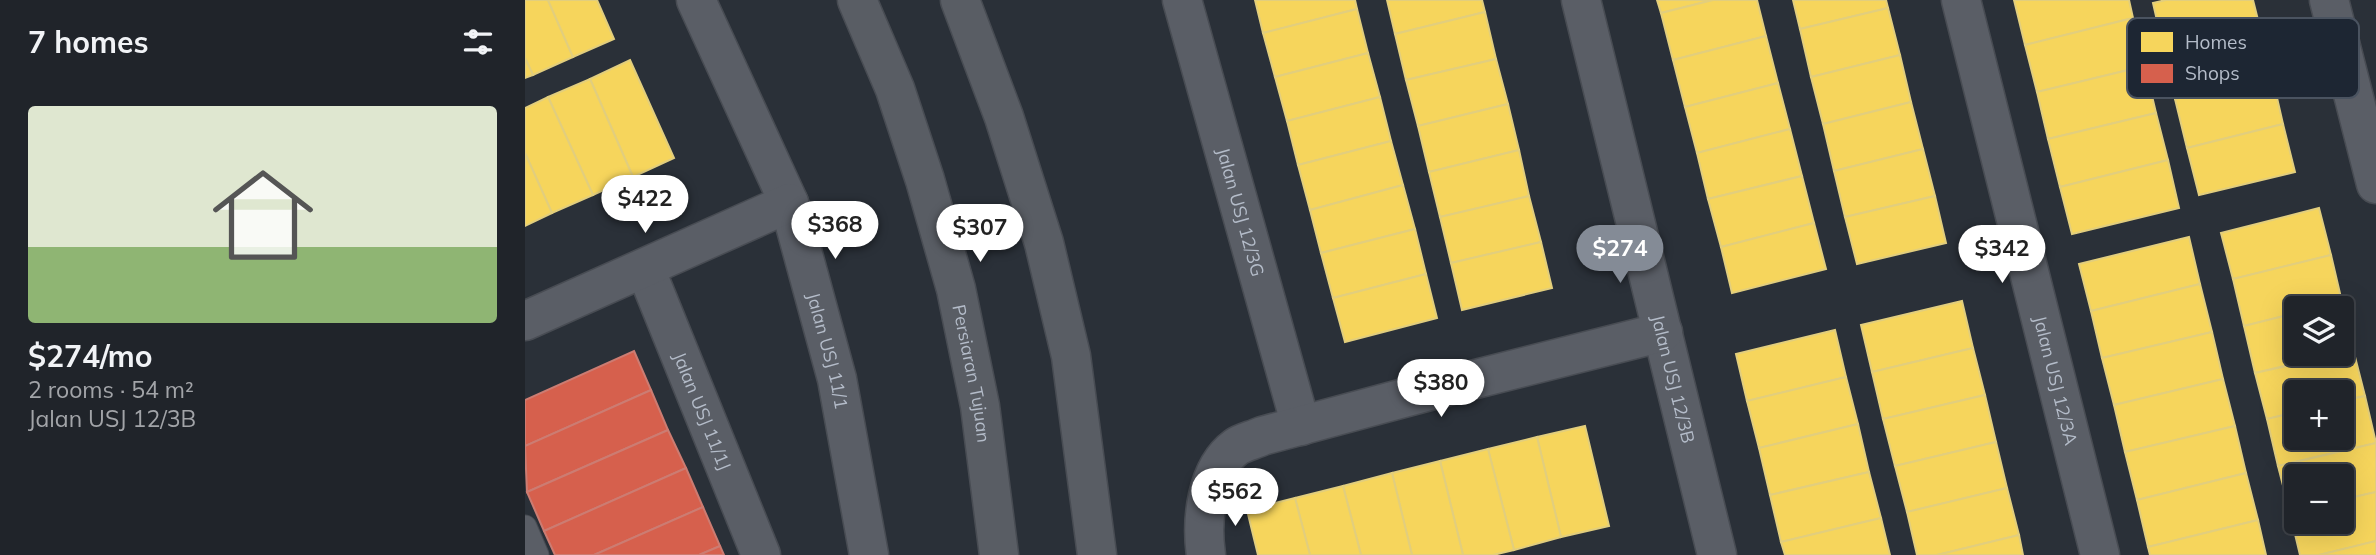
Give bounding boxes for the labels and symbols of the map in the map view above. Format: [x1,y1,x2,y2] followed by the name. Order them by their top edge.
[2127,18,2359,98] legend
[2185,30,2247,54] text: Homes
[2185,61,2240,85] text: Shops
[1212,145,1270,279] street label: Jalan USJ 12/3G
[604,176,686,235] pin: $422
[794,202,876,261] pin: $368
[939,204,1021,264] pin: $307
[1579,226,1661,285] pin: $274
[1961,226,2043,285] pin: $342
[802,290,854,411] street label: Jalan USJ 11/1
[948,302,996,444] street label: Persiaran Tujuan
[1647,312,1701,446] street label: Jalan USJ 12/3B
[2029,313,2084,447] street label: Jalan USJ 12/3A
[669,348,737,473] street label: Jalan USJ 11/1J
[1400,360,1482,419] pin: $380
[1194,468,1276,528] pin: $562

